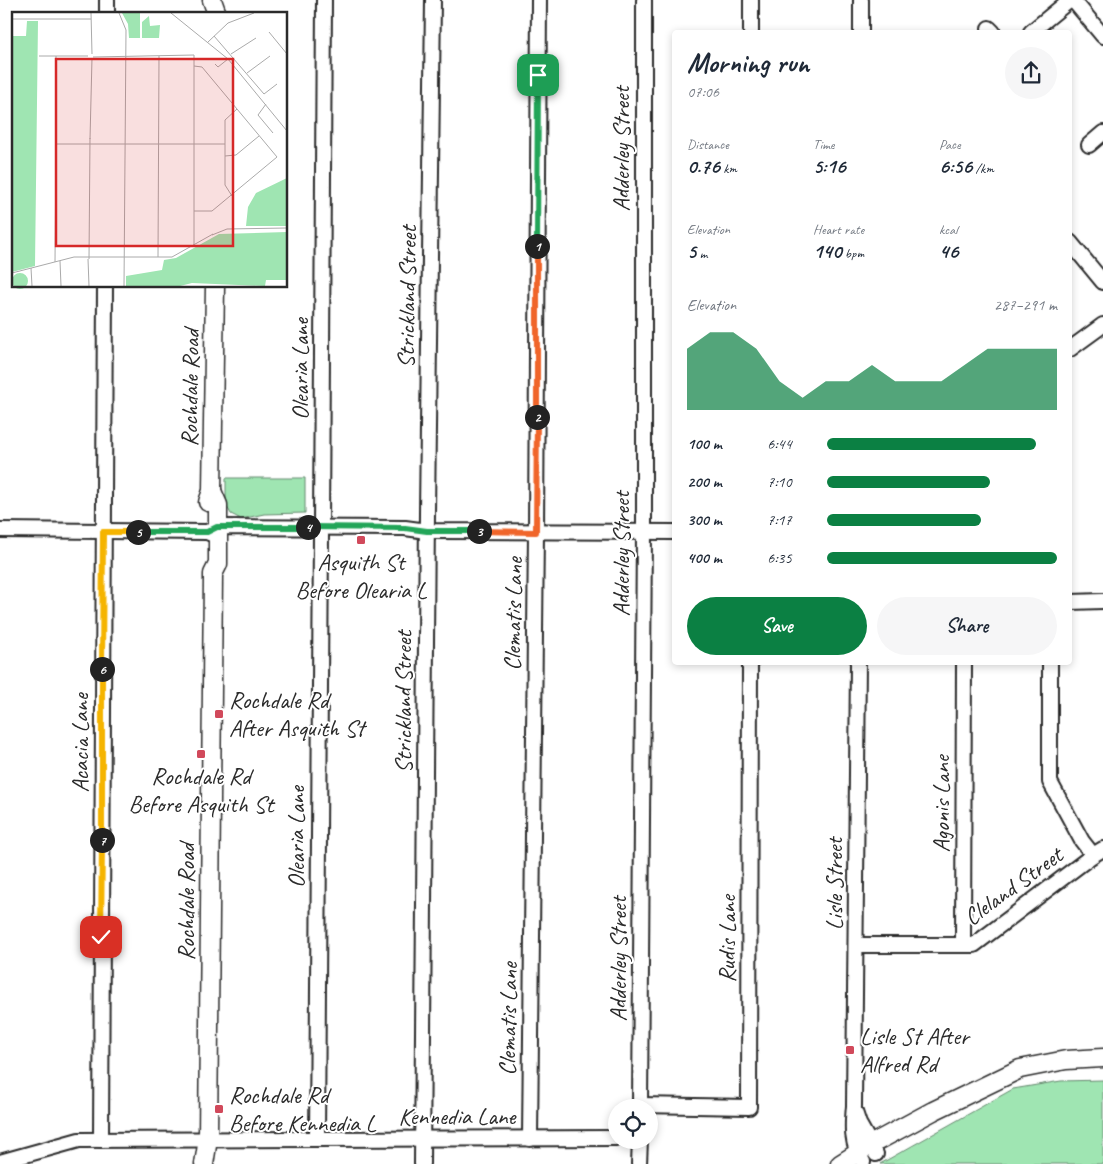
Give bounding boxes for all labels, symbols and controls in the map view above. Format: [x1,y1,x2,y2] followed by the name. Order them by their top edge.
[12,12,288,288] inset map
[687,45,809,80] text: Morning run
[1005,47,1057,99] button: share
[517,54,559,96] pin
[524,61,552,89] icon: arrive
[687,82,719,102] text: 07:06
[606,84,636,212] street label: Adderley Street
[687,136,729,153] text: Distance
[813,136,834,153] text: Time
[939,136,961,153] text: Pace
[687,153,720,179] text: 0.76
[813,153,846,179] text: 5:16
[939,153,972,179] text: 6:56
[720,160,737,177] text: km
[972,160,994,177] text: /km
[687,221,730,238] text: Elevation
[813,221,864,238] text: Heart rate
[939,221,958,238] text: kcal
[391,223,423,368] street label: Strickland Street
[524,234,550,258] pin: 1
[534,238,541,255] text: 1
[687,238,696,264] text: 5
[813,238,841,264] text: 140
[939,238,958,264] text: 46
[696,245,707,262] text: m
[841,245,864,262] text: bpm
[687,295,736,315] text: Elevation
[994,295,1057,315] text: 287–291 m
[285,316,315,420] street label: Olearia Lane
[174,325,206,447] street label: Rochdale Road
[524,404,550,430] pin: 2
[534,409,541,426] text: 2
[687,434,722,454] text: 100 m
[767,434,792,454] text: 6:44
[687,472,722,492] text: 200 m
[767,472,792,492] text: 7:10
[606,489,636,617] street label: Adderley Street
[687,510,722,530] text: 300 m
[767,510,792,530] text: 7:17
[296,514,320,540] pin: 4
[466,518,492,544] pin: 3
[305,519,312,536] text: 4
[126,520,150,544] pin: 5
[476,523,483,540] text: 3
[135,524,142,541] text: 5
[355,534,367,546] marker: Asquith St Before Olearia L
[295,547,427,605] place label: Asquith St Before Olearia L
[687,548,722,568] text: 400 m
[767,548,792,568] text: 6:35
[497,555,529,671] street label: Clematis Lane
[687,597,867,655] button: Save
[877,597,1057,655] button: Share
[388,629,418,773] street label: Strickland Street
[90,656,114,682] pin: 6
[99,661,106,678] text: 6
[229,685,367,743] place label: Rochdale Rd After Asquith St
[65,691,95,792] street label: Acacia Lane
[213,708,225,720] marker: Rochdale Rd After Asquith St
[195,748,207,760] marker: Rochdale Rd Before Asquith St
[926,753,956,852] street label: Agonis Lane
[128,761,276,819] place label: Rochdale Rd Before Asquith St
[281,784,311,888] street label: Olearia Lane
[90,828,114,852] pin: 7
[99,832,106,849] text: 7
[819,836,849,930] street label: Lisle Street
[958,839,1070,932] street label: Cleland Street
[171,840,201,961] street label: Rochdale Road
[712,893,742,983] street label: Rudis Lane
[603,894,633,1022] street label: Adderley Street
[80,916,122,958] pin
[87,923,115,951] icon: check
[492,960,524,1076] street label: Clematis Lane
[860,1021,971,1079] place label: Lisle St After Alfred Rd
[844,1044,856,1056] marker: Lisle St After Alfred Rd
[229,1080,376,1138] place label: Rochdale Rd Before Kennedia L
[608,1099,658,1149] map controls
[608,1099,658,1149] button: locate
[399,1101,518,1131] street label: Kennedia Lane
[213,1103,225,1115] marker: Rochdale Rd Before Kennedia L

